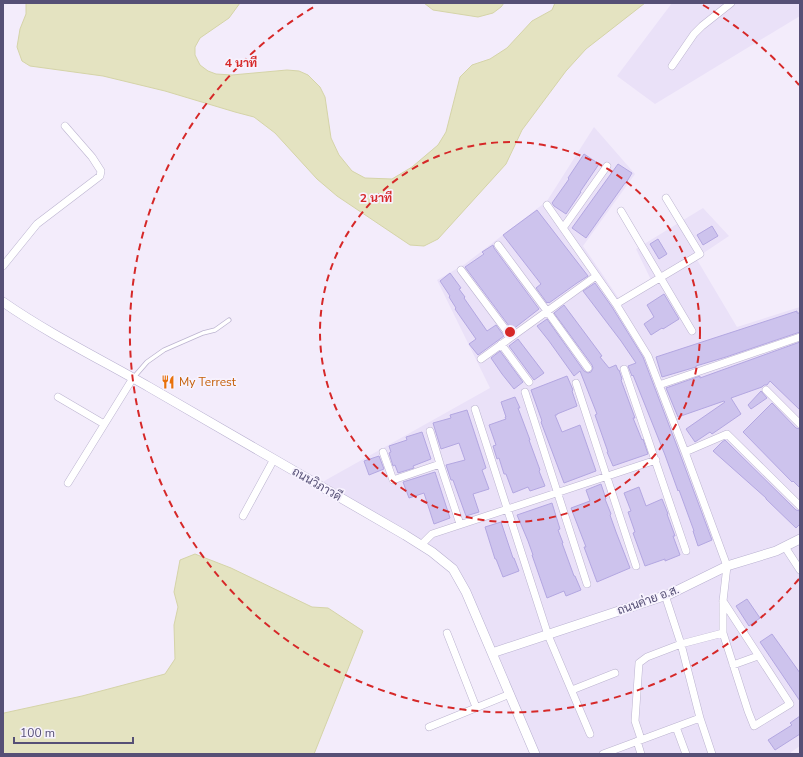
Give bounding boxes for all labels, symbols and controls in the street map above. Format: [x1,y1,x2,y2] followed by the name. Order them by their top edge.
[225,55,257,71] text: 4 นาที
[360,190,392,206] text: 2 นาที
[503,325,517,339] centre of rings
[160,374,176,390] restaurant icon: My Terrest
[179,374,237,390] place label: My Terrest
[289,463,345,505] street label: ถนนวิภาวดี
[615,581,681,619] street label: ถนนค่าย อ.ส.
[14,719,133,745] scale bar
[20,725,55,741] text: 100 m

